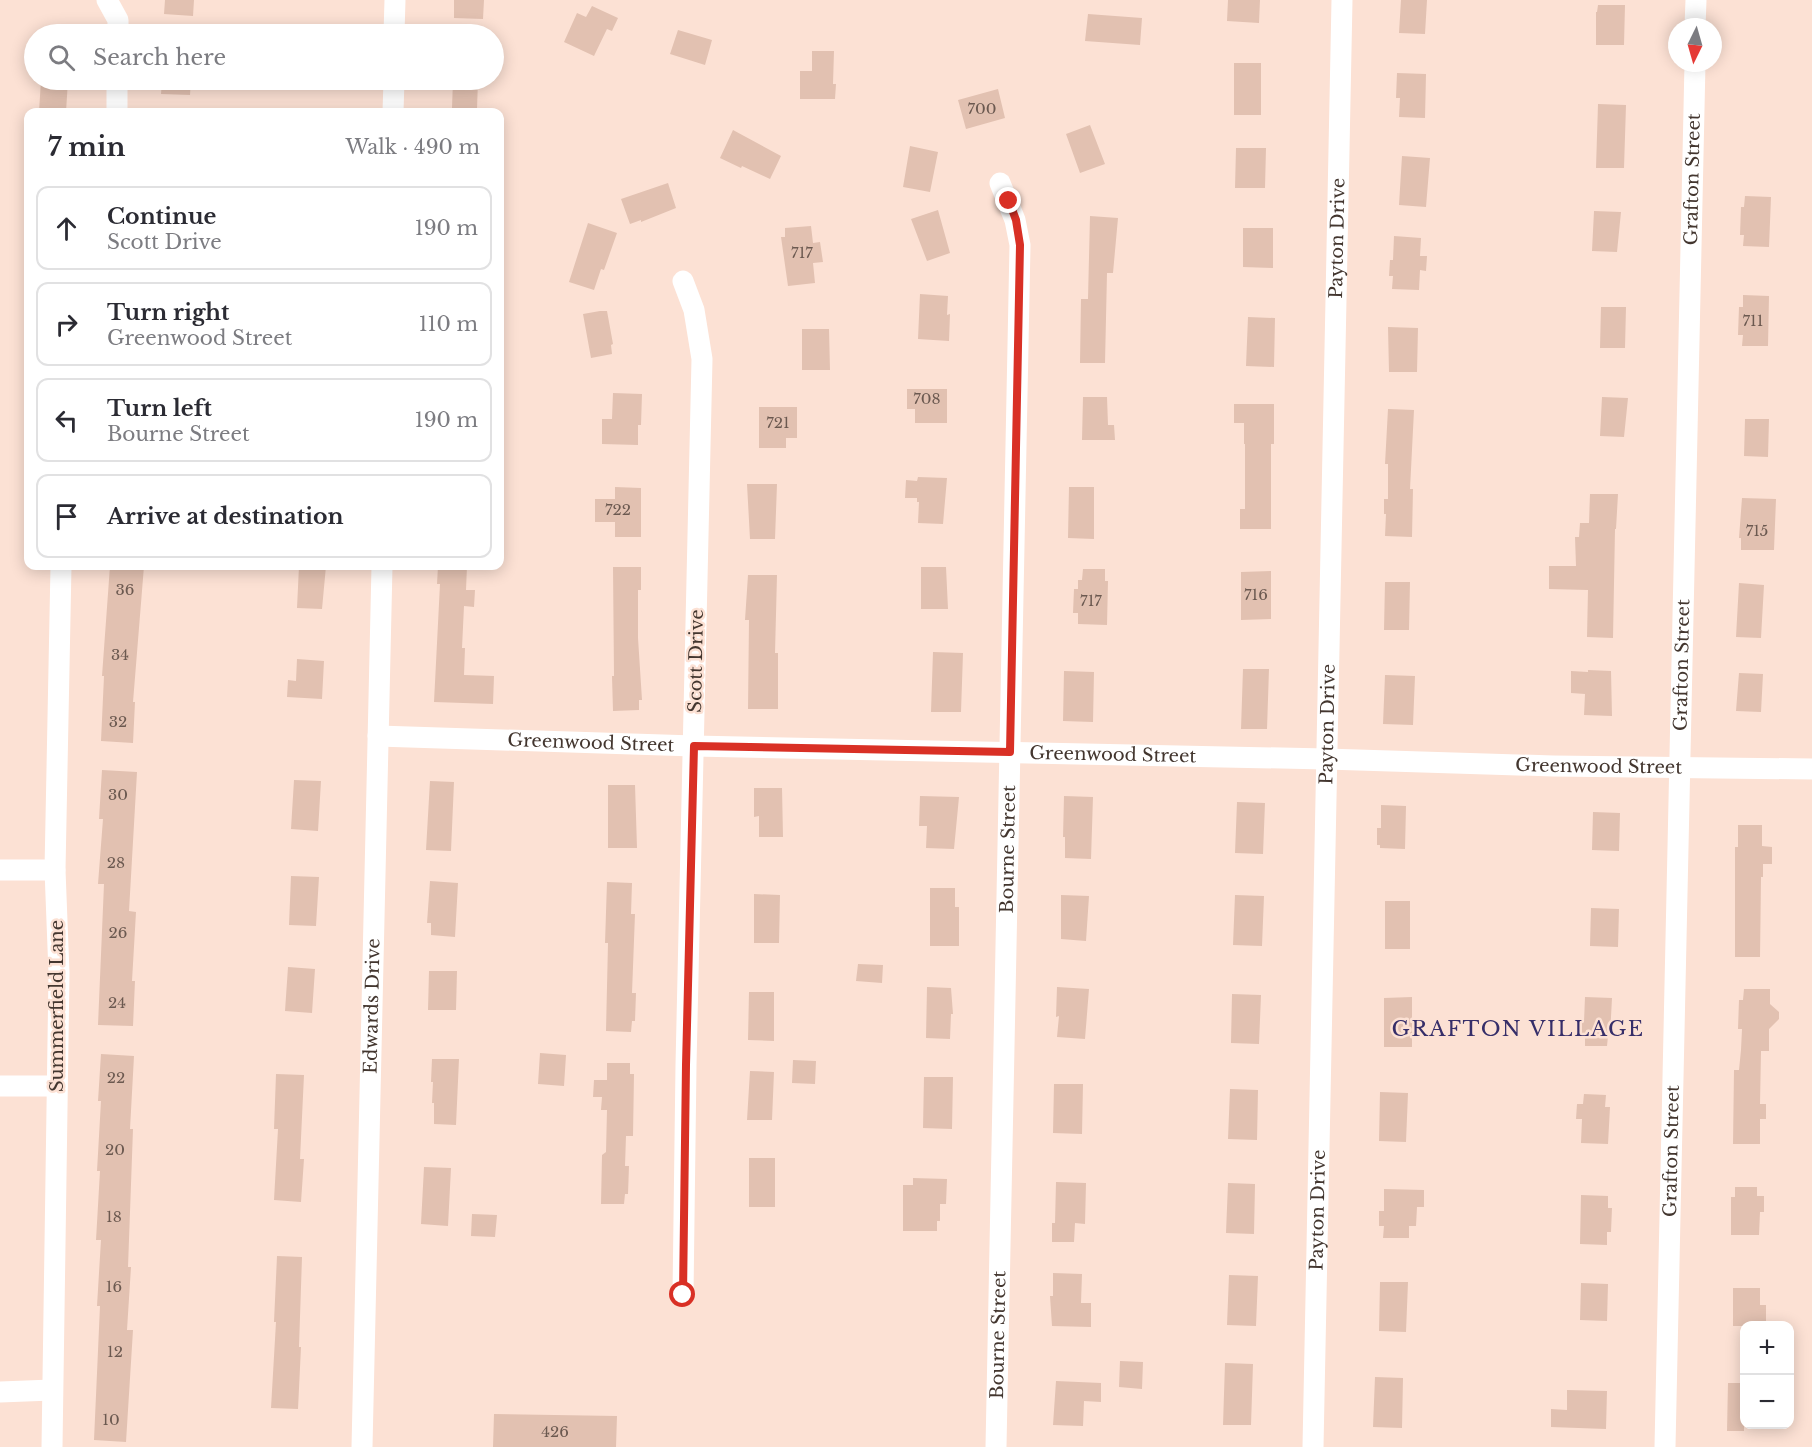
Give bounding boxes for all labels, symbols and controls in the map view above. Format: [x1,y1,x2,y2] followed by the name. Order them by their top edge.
[1668,18,1722,72] north arrow
[24,24,504,90] search box
[45,41,78,74] icon: search
[93,44,226,71] text: Search here
[968,99,996,118] house number: 700
[1680,113,1705,246] street label: Grafton Street
[48,131,125,163] text: 7 min
[345,135,480,159] text: Walk · 490 m
[1325,178,1349,299] street label: Payton Drive
[995,187,1021,213] route end
[107,203,216,230] text: Continue
[50,212,83,245] icon: ahead
[415,216,478,240] text: 190 m
[107,230,222,254] text: Scott Drive
[791,243,813,262] house number: 717
[107,299,229,326] text: Turn right
[50,308,83,341] icon: right
[1743,311,1763,330] house number: 711
[419,312,478,336] text: 110 m
[107,326,292,350] text: Greenwood Street
[913,389,941,408] house number: 708
[107,395,212,422] text: Turn left
[50,404,83,437] icon: left
[415,408,478,432] text: 190 m
[766,413,790,432] house number: 721
[107,422,250,446] text: Bourne Street
[50,500,83,533] icon: arrive
[605,500,631,519] house number: 722
[107,503,344,530] text: Arrive at destination
[1746,521,1768,540] house number: 715
[116,580,134,599] house number: 36
[1244,585,1268,604] house number: 716
[1080,591,1102,610] house number: 717
[1670,599,1694,731] street label: Grafton Street
[684,609,708,713] street label: Scott Drive
[111,645,129,664] house number: 34
[1315,663,1340,785] street label: Payton Drive
[109,712,127,731] house number: 32
[507,729,675,756] street label: Greenwood Street
[1029,742,1197,767] street label: Greenwood Street
[1515,754,1682,778] street label: Greenwood Street
[108,785,128,804] house number: 30
[996,785,1020,914] street label: Bourne Street
[107,853,125,872] house number: 28
[46,920,68,1092] street label: Summerfield Lane
[109,923,127,942] house number: 26
[359,938,385,1074] street label: Edwards Drive
[108,993,126,1012] house number: 24
[1392,1016,1645,1042] district label: GRAFTON VILLAGE
[107,1068,125,1087] house number: 22
[1659,1085,1684,1217] street label: Grafton Street
[105,1140,125,1159] house number: 20
[1306,1149,1330,1271] street label: Payton Drive
[106,1207,122,1226] house number: 18
[986,1270,1011,1399] street label: Bourne Street
[106,1277,122,1296] house number: 16
[669,1281,695,1307] route start
[1740,1321,1794,1429] map controls
[1740,1321,1794,1375] button: +
[107,1342,123,1361] house number: 12
[1740,1375,1794,1429] button: −
[102,1410,120,1429] house number: 10
[541,1422,569,1441] house number: 426

